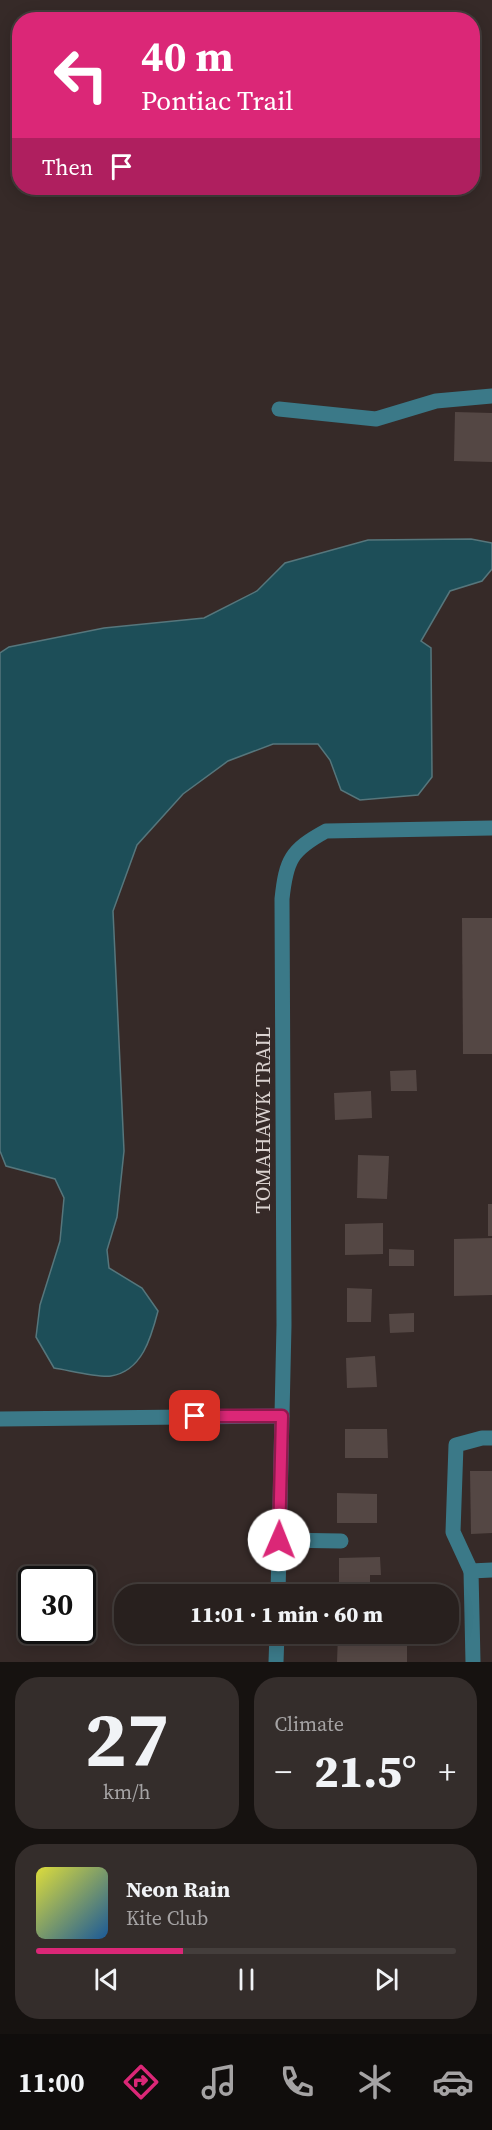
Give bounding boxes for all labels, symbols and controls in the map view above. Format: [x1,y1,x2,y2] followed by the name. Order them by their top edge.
[141,27,234,85] text: 40 m
[42,36,120,114] icon: left
[141,82,293,119] text: Pontiac Trail
[105,150,138,183] icon: arrive
[42,152,93,182] text: Then
[248,1026,277,1214] street label: TOMAHAWK TRAIL
[169,1390,220,1441] pin
[178,1399,211,1432] icon: arrive
[247,1508,311,1572] position arrow
[18,1566,96,1644] speed limit sign: 30
[190,1599,383,1629] text: 11:01 · 1 min · 60 m
[84,1685,169,1792] text: 27
[275,1710,344,1738] text: Climate
[314,1740,417,1802] text: 21.5°
[275,1749,292,1794] text: −
[439,1749,456,1794] text: +
[103,1778,151,1806] text: km/h
[126,1874,230,1904] text: Neon Rain
[126,1904,208,1932] text: Kite Club
[90,1963,123,1996] icon: previous
[230,1963,263,1996] icon: pause
[370,1963,403,1996] icon: next
[120,2061,162,2103] icon: directions
[198,2061,240,2103] icon: music
[276,2061,318,2103] icon: phone
[354,2061,396,2103] icon: climate
[432,2061,474,2103] icon: car
[18,2064,85,2101] text: 11:00

